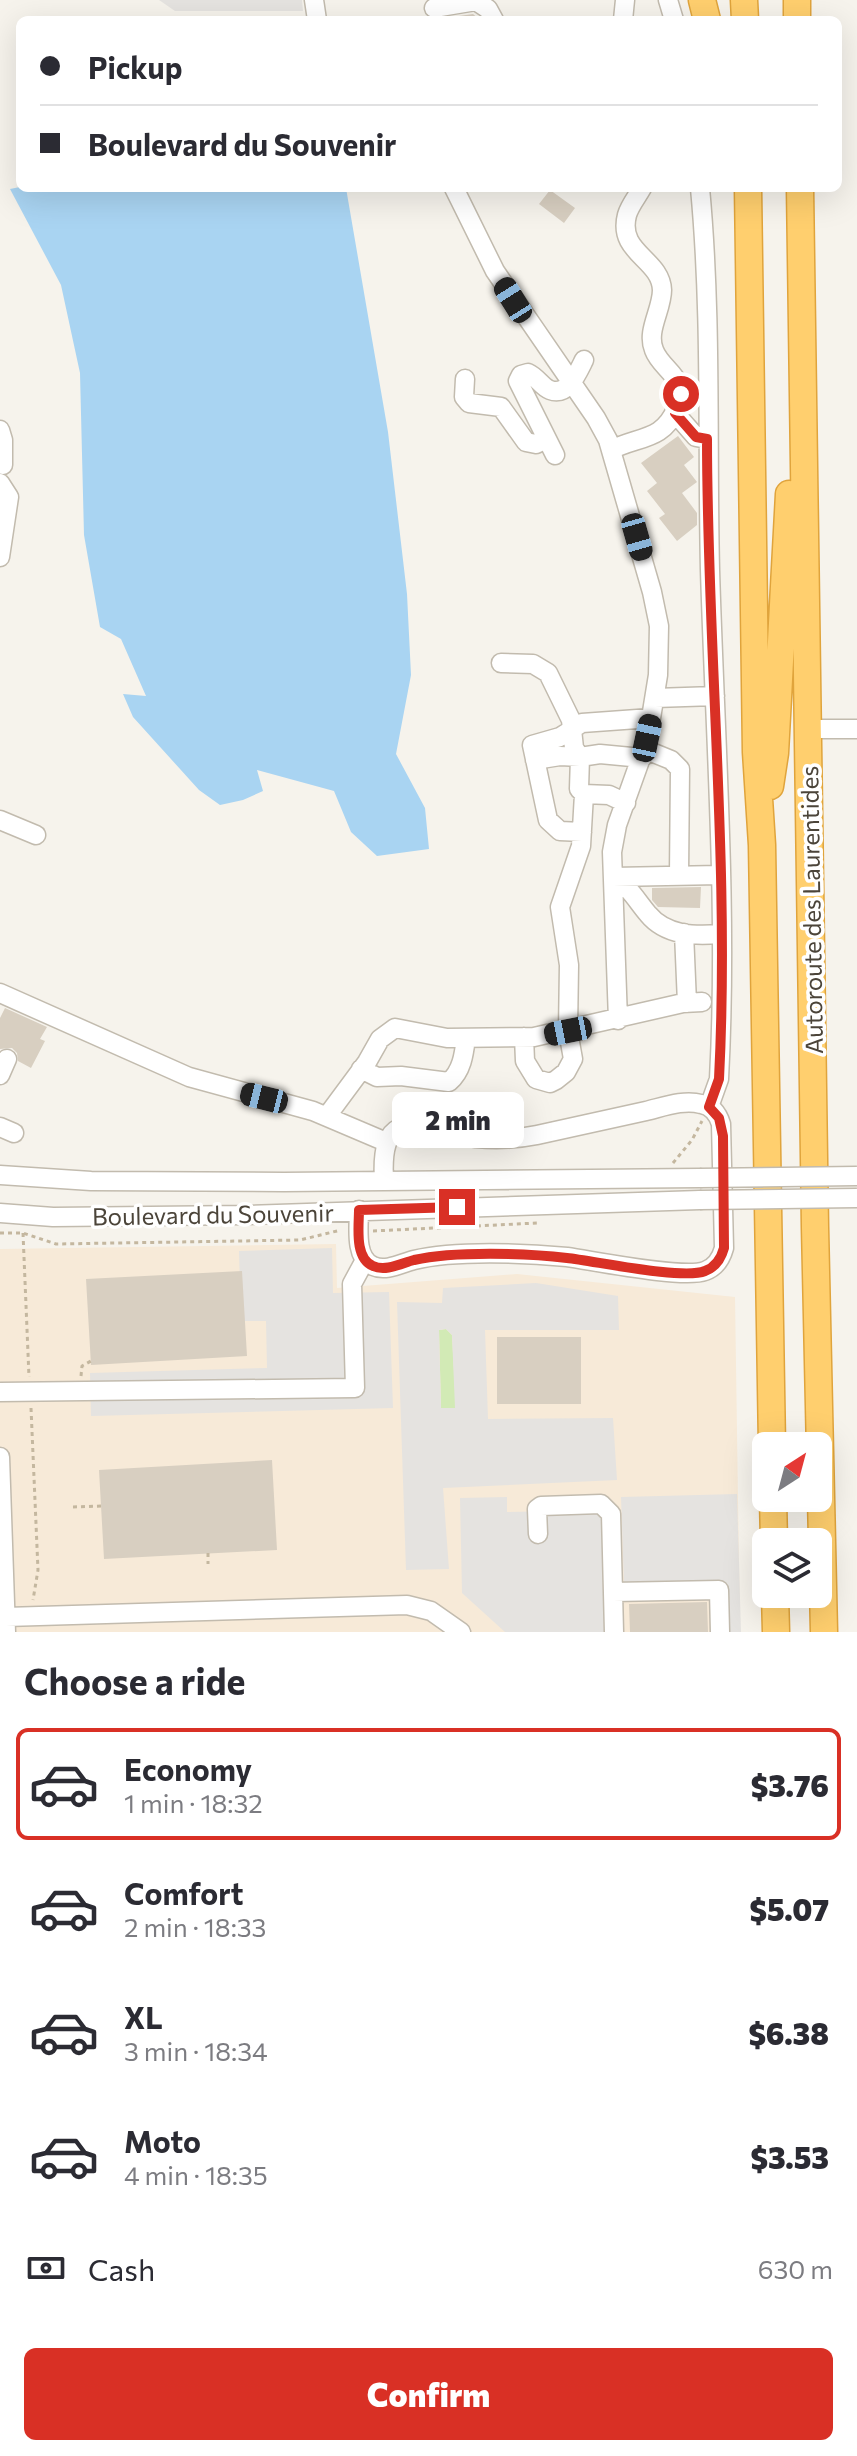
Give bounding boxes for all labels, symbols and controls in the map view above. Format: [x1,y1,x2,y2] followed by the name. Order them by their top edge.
[88,48,182,85] text: Pickup
[88,125,396,162] text: Boulevard du Souvenir
[490,273,536,327] car
[663,376,699,412] route start
[619,511,655,563] car
[630,712,664,764] car
[794,766,828,1054] street label: Autoroute des Laurentides
[542,1015,594,1047] car
[238,1081,290,1115] car
[391,1091,523,1147] callout: 2 min
[425,1104,491,1135] text: 2 min
[439,1189,475,1225] route end
[92,1197,334,1231] street label: Boulevard du Souvenir
[752,1432,832,1512] north arrow
[752,1432,832,1608] map controls
[752,1528,832,1608] button: layers
[24,1658,245,1702] text: Choose a ride
[28,1748,100,1820] icon: car
[124,1750,252,1787] text: Economy
[751,1766,829,1803] text: $3.76
[124,1787,263,1818] text: 1 min · 18:32
[28,1872,100,1944] icon: car
[124,1874,243,1911] text: Comfort
[750,1890,829,1927] text: $5.07
[124,1911,266,1942] text: 2 min · 18:33
[28,1996,100,2068] icon: car
[124,1998,163,2035] text: XL
[748,2014,829,2051] text: $6.38
[124,2035,268,2066] text: 3 min · 18:34
[28,2120,100,2192] icon: car
[124,2122,201,2159] text: Moto
[750,2138,829,2175] text: $3.53
[124,2159,268,2190] text: 4 min · 18:35
[24,2246,68,2290] icon: cash
[88,2250,155,2287] text: Cash
[758,2253,833,2284] text: 630 m
[24,2348,833,2440] button: Confirm

